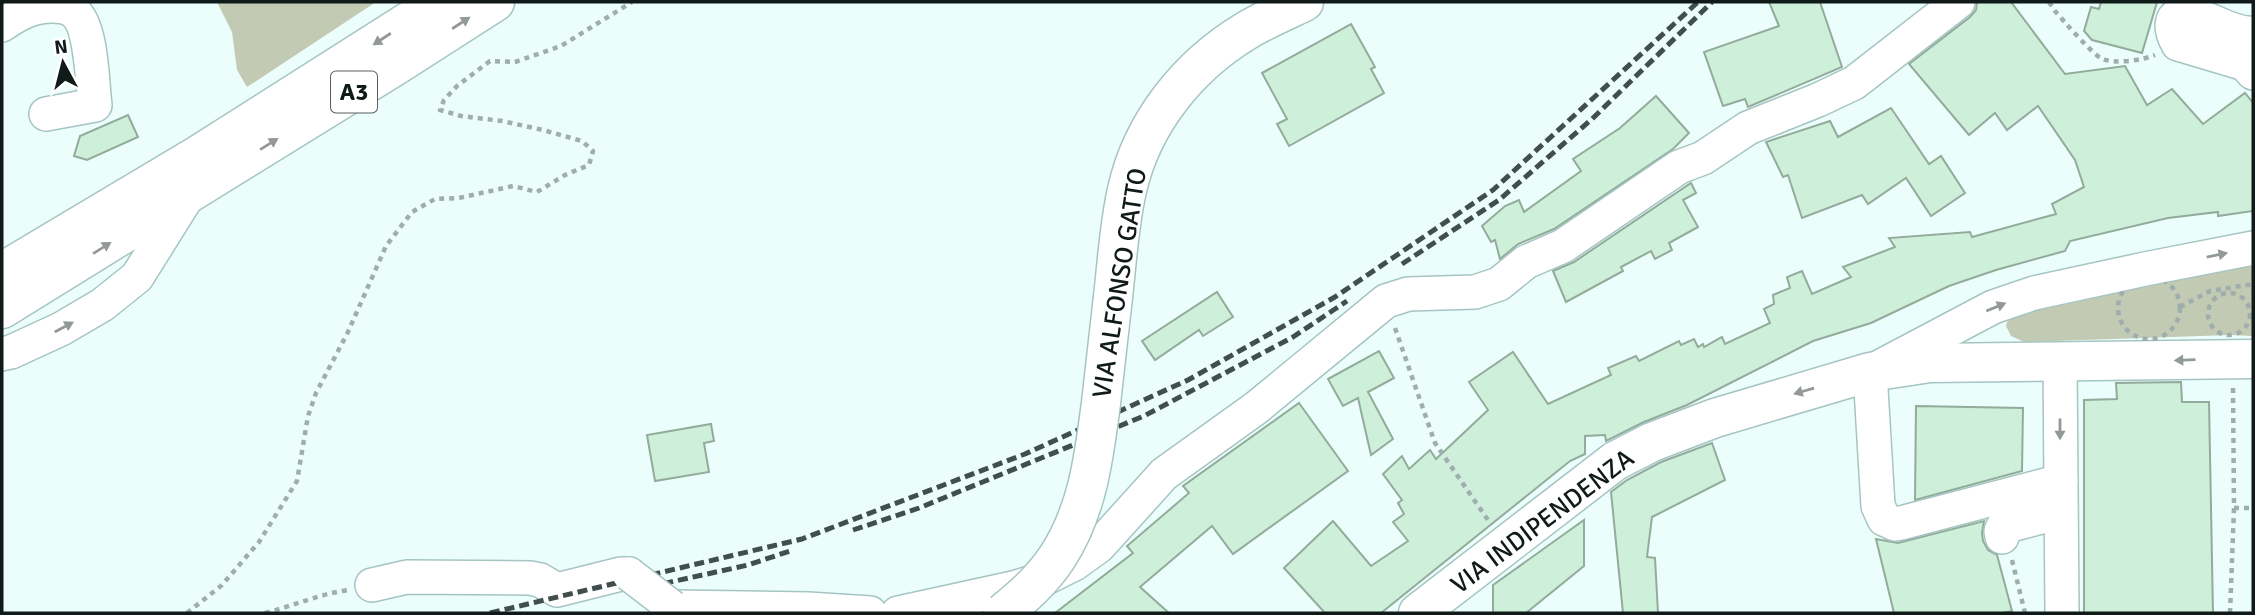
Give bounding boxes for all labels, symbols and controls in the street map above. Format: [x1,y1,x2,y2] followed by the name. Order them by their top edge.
[452,17,471,30] one-way arrow
[28,28,98,98] north arrow
[372,32,391,45] one-way arrow
[53,34,69,60] text: N
[331,72,377,112] road number: A3
[259,138,278,151] one-way arrow
[1086,166,1154,401] street label: VIA ALFONSO GATTO
[92,242,111,254] one-way arrow
[2206,249,2228,260] one-way arrow
[1985,301,2006,312] one-way arrow
[54,321,74,333] one-way arrow
[2174,354,2196,366] one-way arrow
[1794,386,1815,396] one-way arrow
[2054,418,2066,440] one-way arrow
[1445,443,1640,601] street label: VIA INDIPENDENZA

